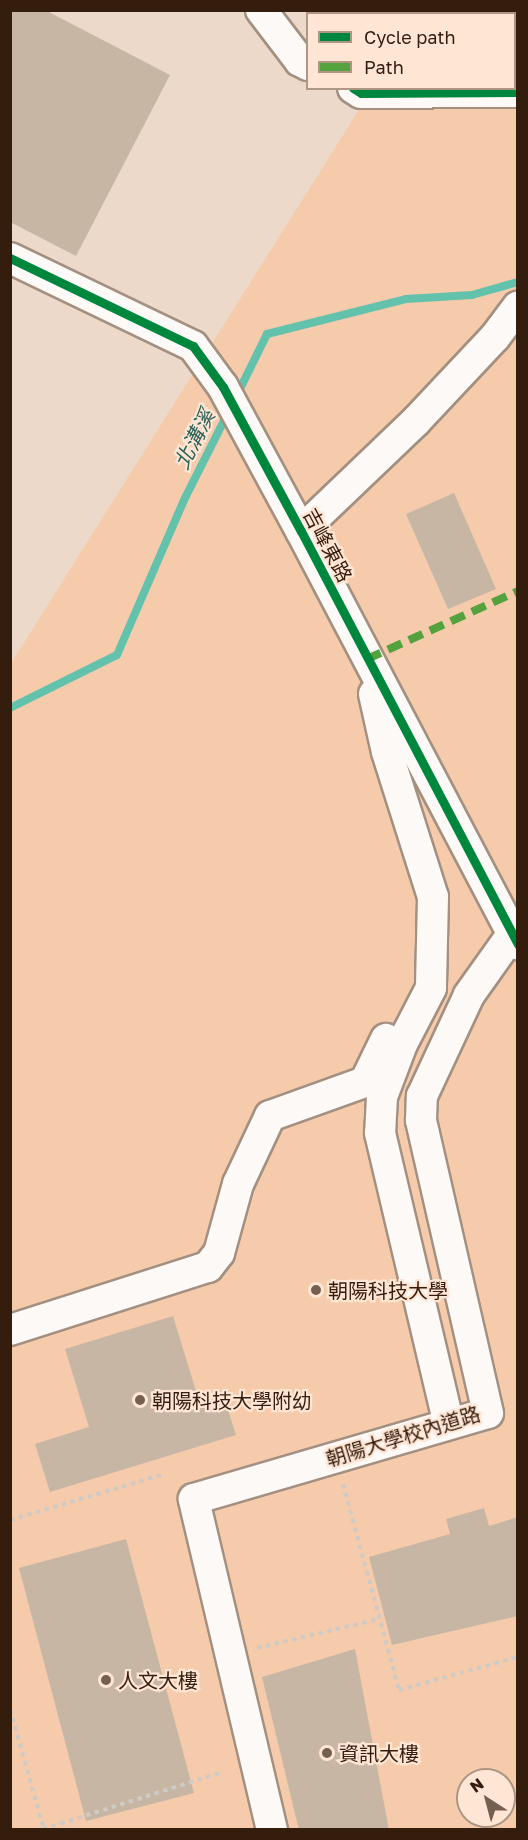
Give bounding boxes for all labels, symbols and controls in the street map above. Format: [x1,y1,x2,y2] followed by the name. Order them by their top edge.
[306,12,516,90] legend
[364,26,456,48] text: Cycle path
[364,56,404,78] text: Path
[168,405,220,473] water label: 北溝溪
[299,504,357,586] street label: 吉峰東路
[328,1278,448,1302] place label: 朝陽科技大學
[309,1283,323,1297] marker: 朝陽科技大學
[152,1388,312,1412] place label: 朝陽科技大學附幼
[133,1393,147,1407] marker: 朝陽科技大學附幼
[323,1401,483,1471] street label: 朝陽大學校內道路
[118,1668,198,1692] place label: 人文大樓
[99,1673,113,1687] marker: 人文大樓
[339,1741,419,1765] place label: 資訊大樓
[320,1746,334,1760] marker: 資訊大樓
[456,1768,516,1828] north arrow
[466,1773,487,1797] text: N

